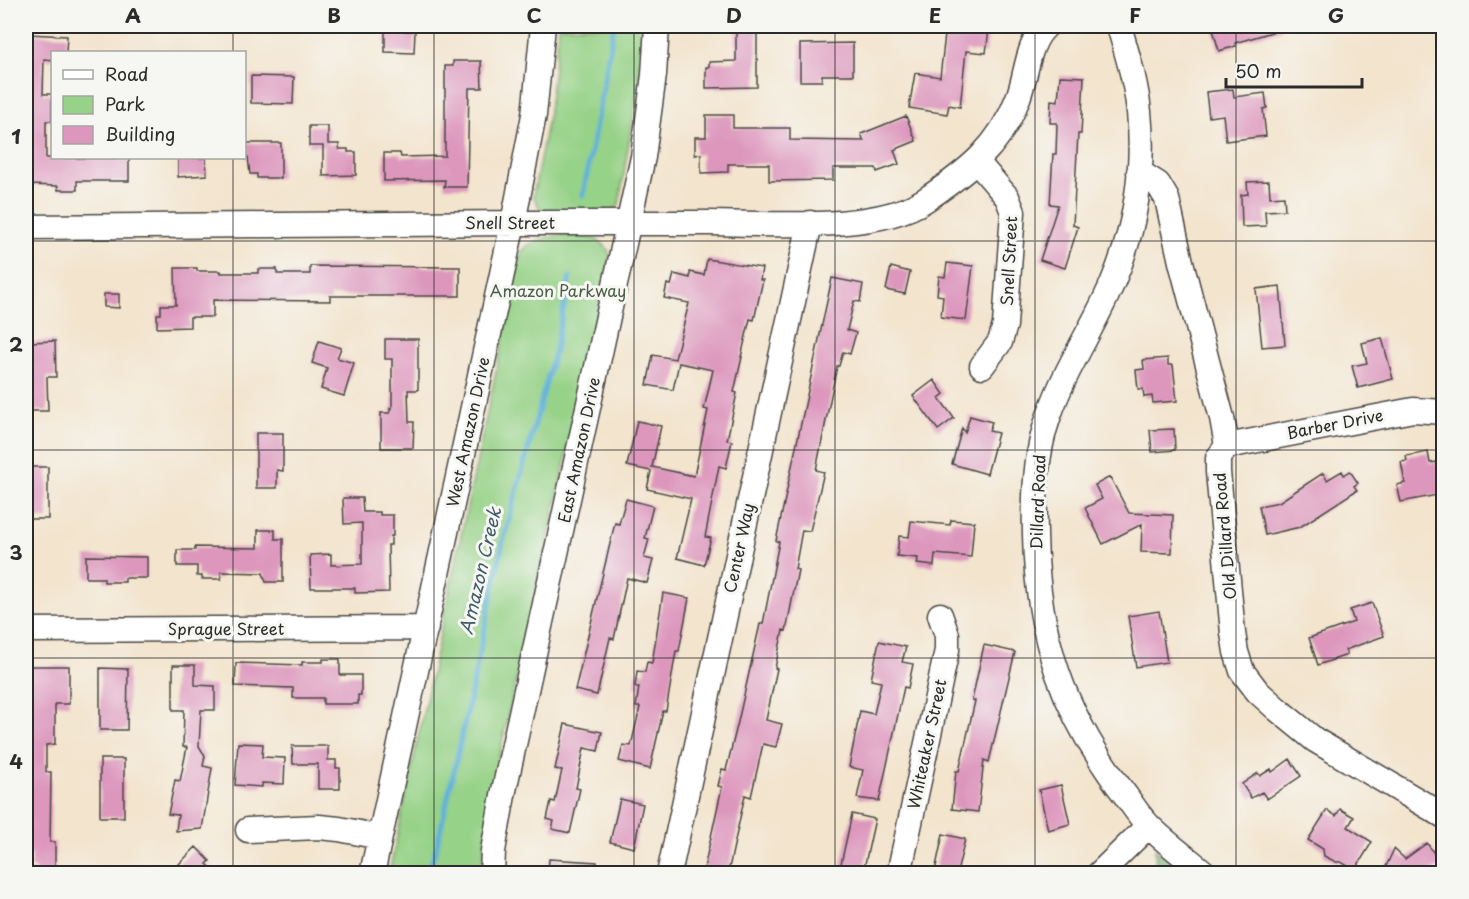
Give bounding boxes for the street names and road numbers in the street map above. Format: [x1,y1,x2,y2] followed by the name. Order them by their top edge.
[465,210,555,234] street label: Snell Street
[994,215,1022,307] street label: Snell Street
[439,354,495,509] street label: West Amazon Drive
[551,375,605,525] street label: East Amazon Drive
[1285,402,1385,444] street label: Barber Drive
[1023,454,1051,550] street label: Dillard Road
[1206,472,1242,601] street label: Old Dillard Road
[717,500,759,595] street label: Center Way
[168,616,285,640] street label: Sprague Street
[901,676,952,811] street label: Whiteaker Street

